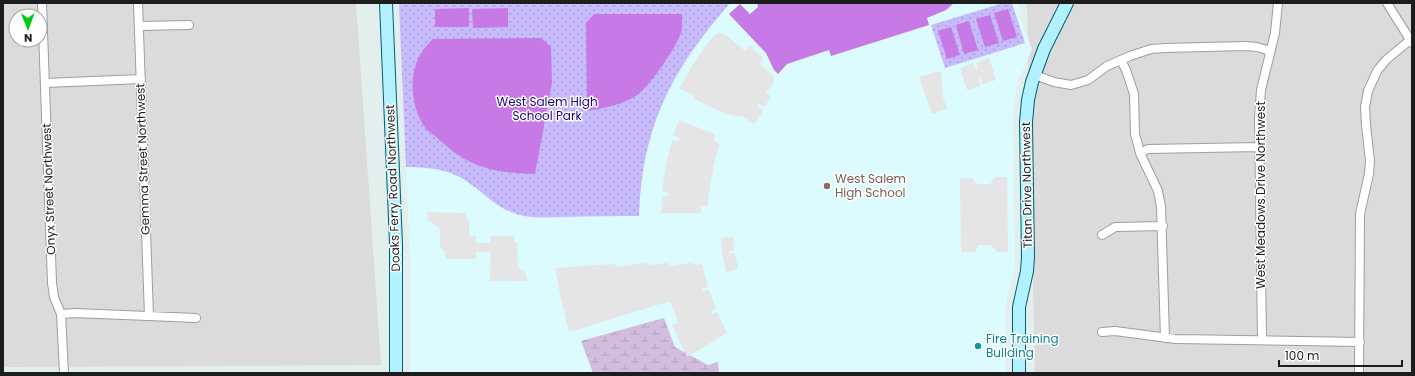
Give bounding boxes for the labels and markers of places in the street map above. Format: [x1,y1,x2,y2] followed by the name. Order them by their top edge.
[835,170,906,201] place label: West Salem High School
[822,181,832,191] marker: West Salem High School
[986,330,1059,361] place label: Fire Training Building
[973,341,983,351] marker: Fire Training Building

